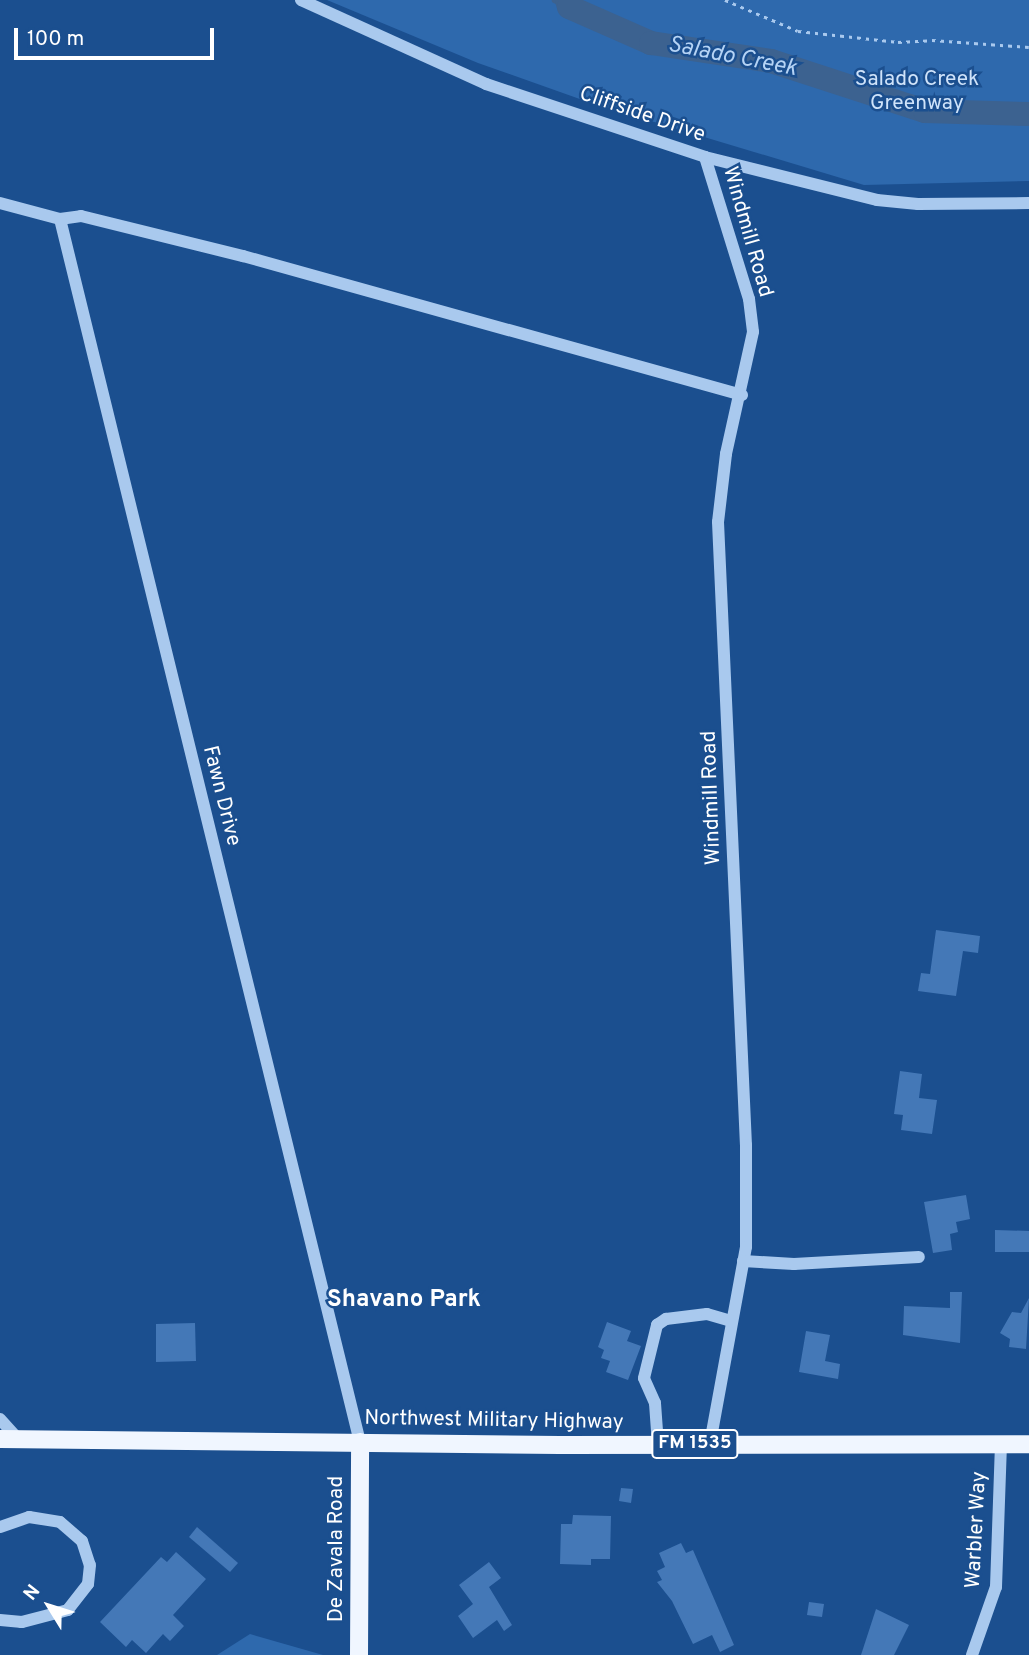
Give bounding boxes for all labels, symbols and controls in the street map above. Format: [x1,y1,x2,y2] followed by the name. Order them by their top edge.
[18,14,217,58] scale bar
[27,26,84,53] text: 100 m
[665,32,799,84] water label: Salado Creek
[855,67,979,117] park label: Salado Creek Greenway
[576,82,708,148] street label: Cliffside Drive
[716,164,778,300] street label: Windmill Road
[697,730,727,866] street label: Windmill Road
[196,743,246,849] street label: Fawn Drive
[327,1287,481,1315] district label: Shavano Park
[364,1406,624,1436] street label: Northwest Military Highway
[651,1428,739,1460] road number: FM 1535
[961,1471,993,1589] street label: Warbler Way
[324,1476,350,1622] street label: De Zavala Road
[14,1571,84,1641] north arrow
[19,1580,46,1606] text: N

